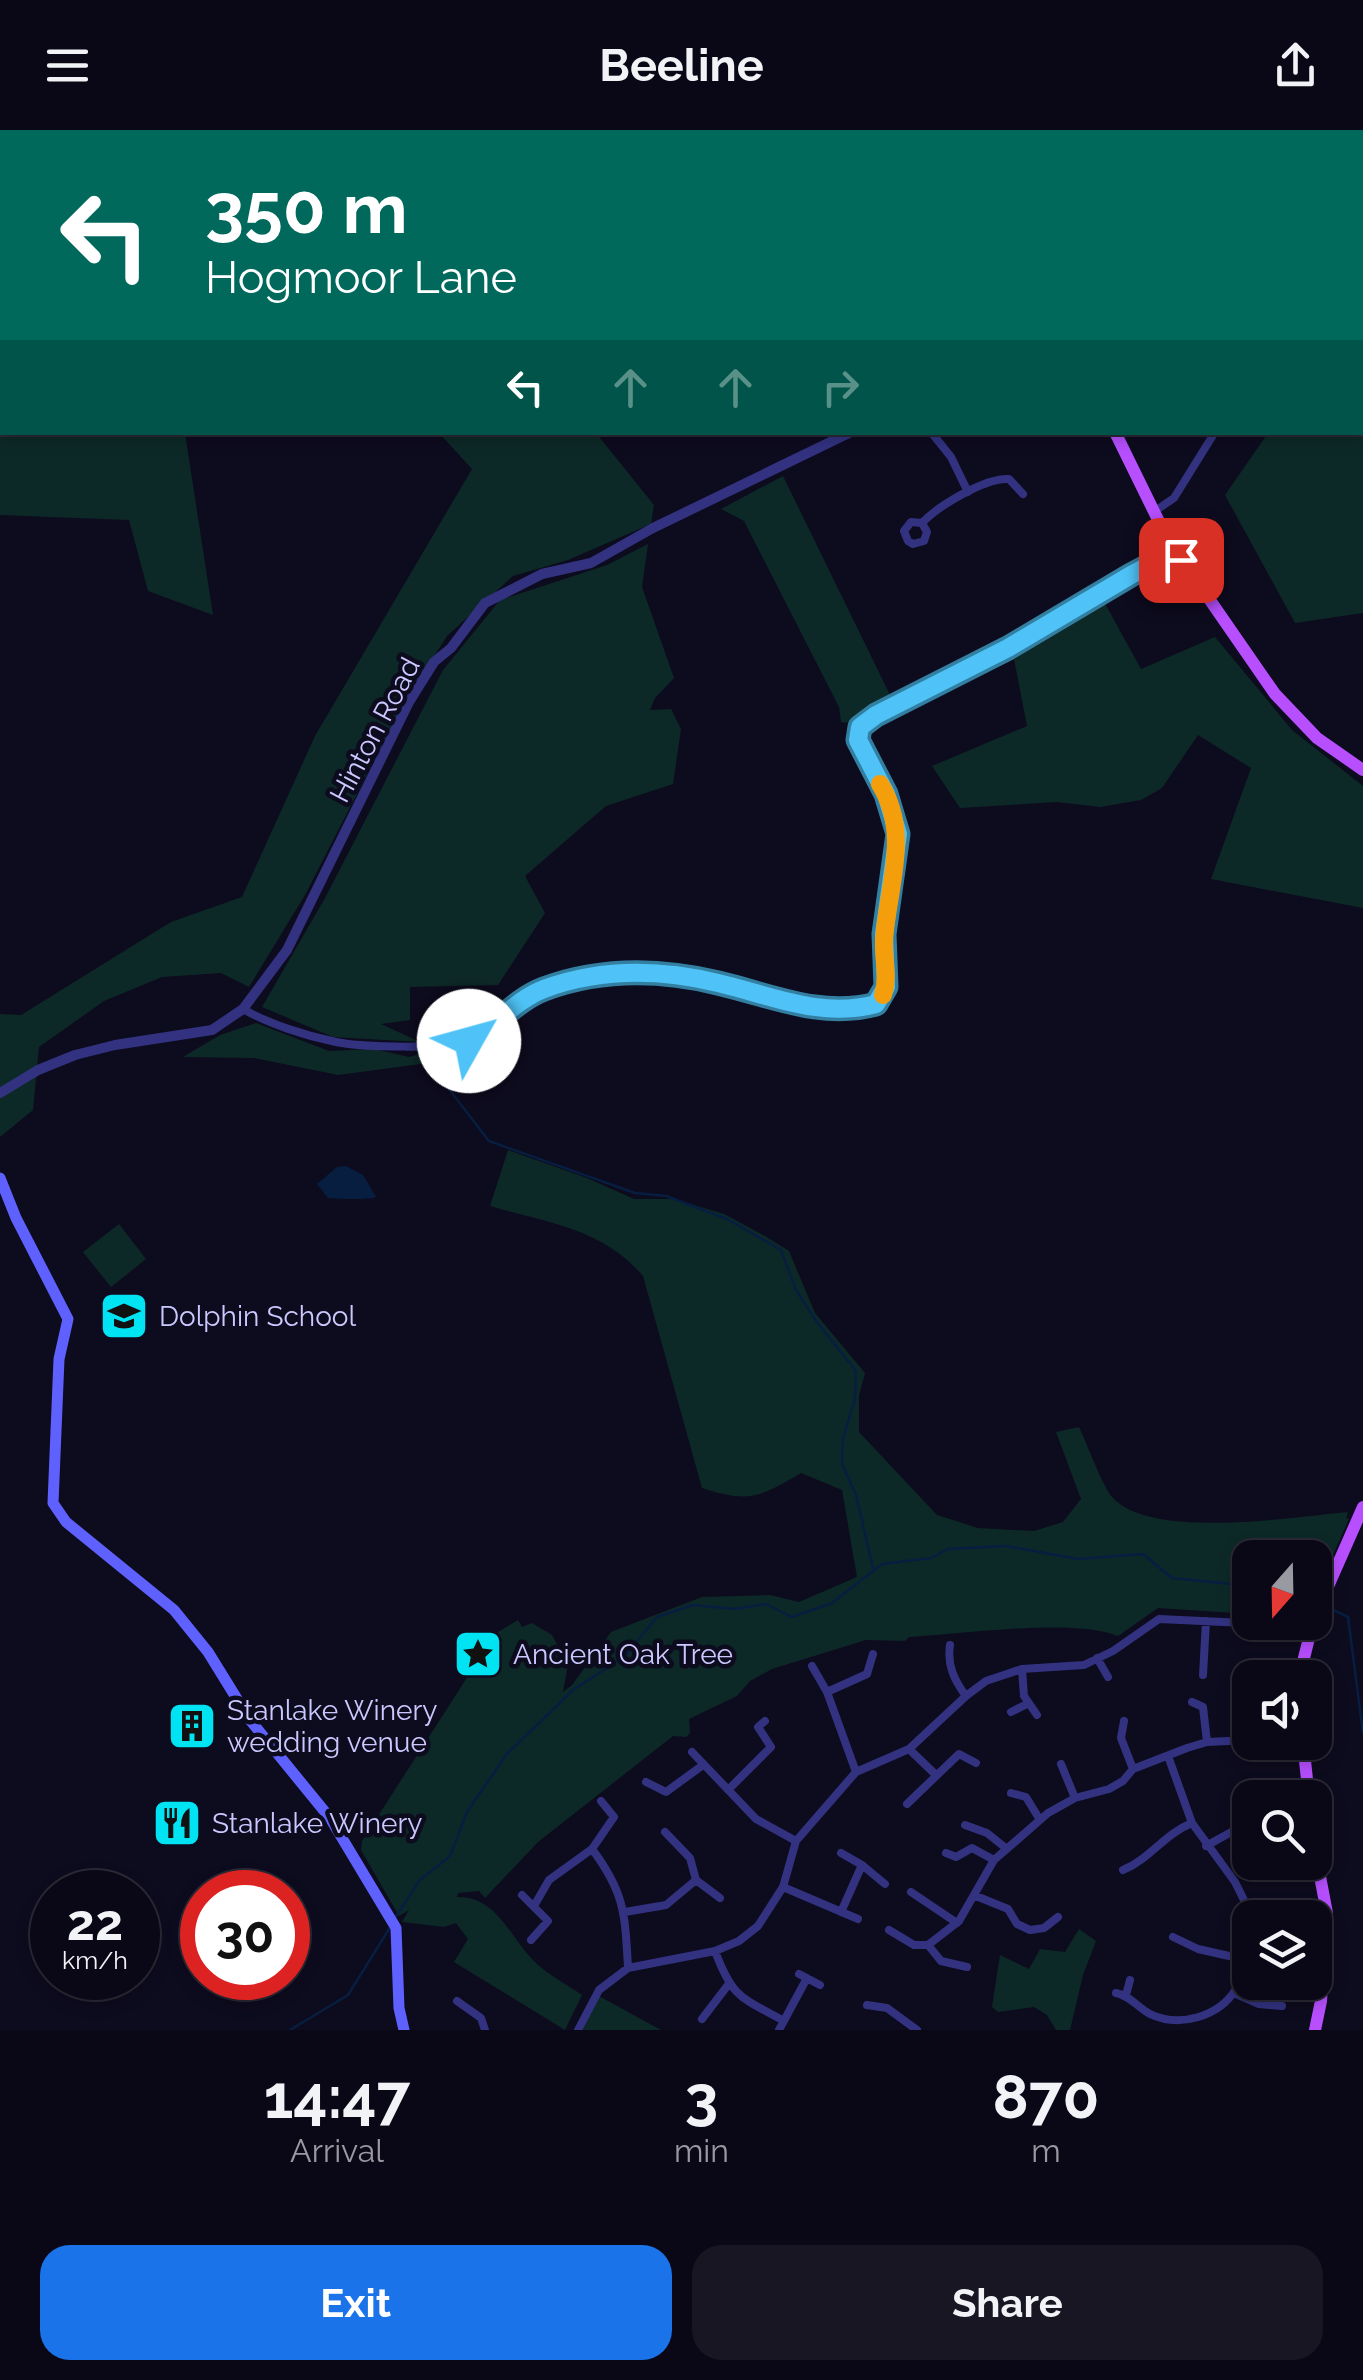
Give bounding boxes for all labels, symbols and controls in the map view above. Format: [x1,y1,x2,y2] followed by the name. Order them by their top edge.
[40,38,95,93] icon: menu
[1268,38,1323,93] icon: share
[599,39,764,92] text: Beeline
[205,167,408,249] text: 350 m
[40,170,170,300] icon: left
[205,251,517,304] text: Hogmoor Lane
[498,360,553,415] icon: left
[603,360,658,415] icon: ahead
[708,360,763,415] icon: ahead
[813,360,868,415] icon: right
[1139,518,1224,603] pin
[1154,533,1209,588] icon: arrive
[323,652,427,808] street label: Hinton Road
[417,989,521,1093] position arrow
[98,1290,150,1342] school or university icon: Dolphin School
[159,1300,356,1333] place label: Dolphin School
[1232,1540,1332,1640] north arrow
[1232,1540,1332,2000] map controls
[452,1628,504,1680] place icon: Ancient Oak Tree
[513,1638,733,1671] place label: Ancient Oak Tree
[1232,1660,1332,1760] button: sound
[227,1694,437,1759] place label: Stanlake Winery wedding venue
[166,1700,218,1752] building icon: Stanlake Winery wedding venue
[1232,1780,1332,1880] button: search
[151,1797,203,1849] restaurant icon: Stanlake Winery
[212,1807,422,1840] place label: Stanlake Winery
[180,1870,310,2000] speed limit sign: 30
[67,1893,123,1952] text: 22
[1232,1900,1332,2000] button: layers
[62,1945,128,1975] text: km/h
[264,2062,410,2132] text: 14:47
[685,2062,718,2132] text: 3
[993,2062,1099,2132] text: 870
[290,2132,384,2169] text: Arrival
[674,2132,729,2169] text: min
[1031,2132,1061,2169] text: m
[40,2245,672,2360] button: Exit
[692,2245,1323,2360] button: Share

